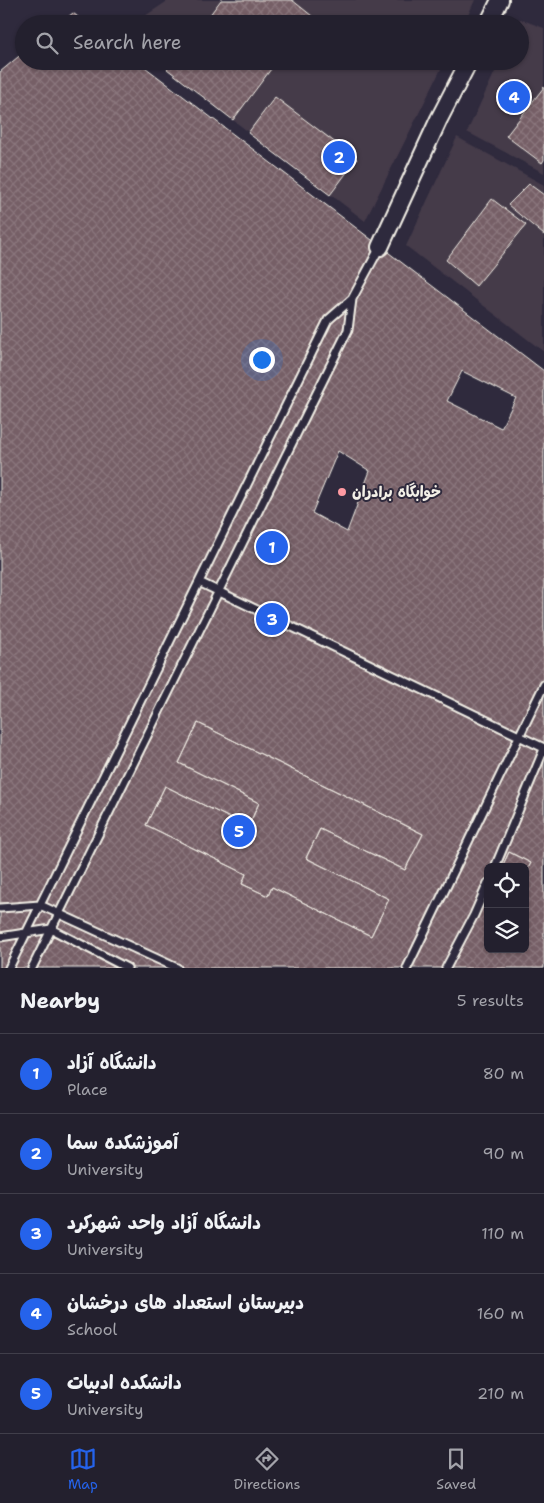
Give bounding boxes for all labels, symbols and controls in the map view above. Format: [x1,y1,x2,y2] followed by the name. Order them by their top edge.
[15,15,529,70] search box
[33,29,61,57] icon: search
[73,30,182,55] text: Search here
[498,78,530,116] pin: 4
[323,138,355,176] pin: 2
[249,347,275,373] your location
[352,482,441,502] place label: خوابگاه برادران
[336,486,348,498] marker: خوابگاه برادران
[256,528,288,566] pin: 1
[256,600,288,638] pin: 3
[223,812,255,850] pin: 5
[484,863,529,953] map controls
[484,863,529,908] button: locate
[484,908,529,953] button: layers
[20,987,100,1015] text: Nearby
[457,990,524,1011] text: 5 results
[67,1050,157,1075] text: دانشگاه آزاد
[32,1063,40,1084] text: 1
[483,1063,524,1084] text: 80 m
[67,1079,108,1100] text: Place
[67,1130,178,1155] text: آموزشکده سما
[30,1143,42,1164] text: 2
[483,1143,524,1164] text: 90 m
[67,1159,143,1180] text: University
[67,1210,261,1235] text: دانشگاه آزاد واحد شهرکرد
[30,1223,42,1244] text: 3
[481,1223,524,1244] text: 110 m
[67,1239,143,1260] text: University
[67,1290,304,1315] text: دبیرستان استعداد های درخشان
[30,1303,42,1324] text: 4
[477,1303,524,1324] text: 160 m
[67,1319,117,1340] text: School
[67,1370,182,1395] text: دانشکده ادبیات
[31,1383,41,1404] text: 5
[477,1383,524,1404] text: 210 m
[67,1399,143,1420] text: University
[68,1445,98,1493] tab: Map
[234,1445,300,1493] tab: Directions
[436,1445,476,1493] tab: Saved

